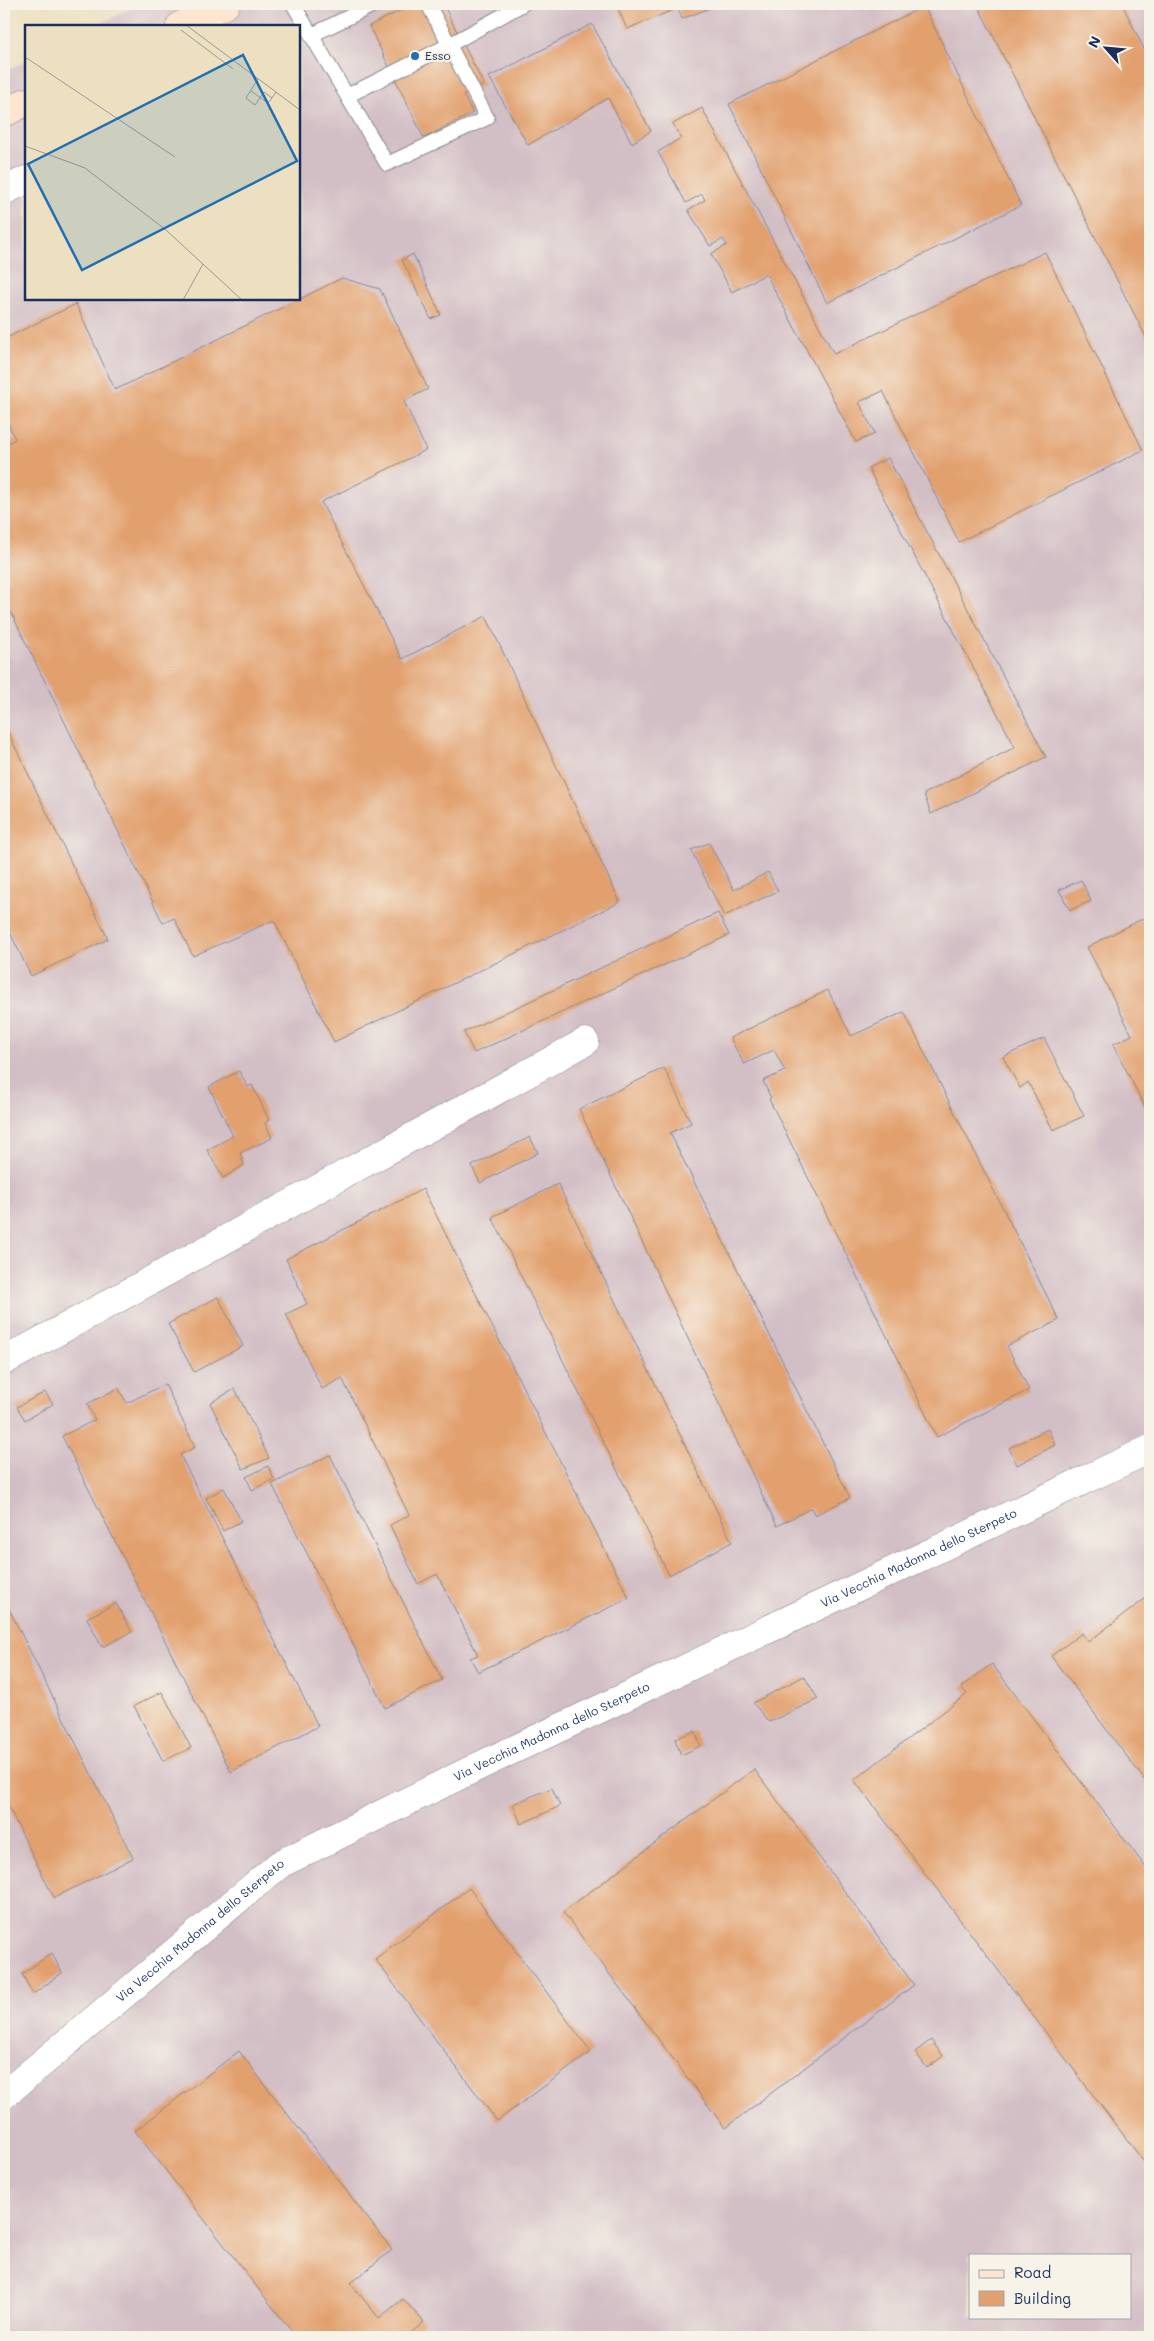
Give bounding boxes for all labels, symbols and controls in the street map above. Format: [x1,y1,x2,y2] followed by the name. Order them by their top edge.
[1082,22,1132,72] north arrow
[25,25,300,300] inset map
[1083,33,1105,51] text: N
[425,47,451,63] place label: Esso
[409,50,421,62] marker: Esso
[818,1504,1019,1611] street label: Via Vecchia Madonna dello Sterpeto
[451,1678,652,1784] street label: Via Vecchia Madonna dello Sterpeto
[112,1854,286,2005] street label: Via Vecchia Madonna dello Sterpeto
[969,2254,1132,2318] legend
[1014,2262,1051,2282] text: Road
[1014,2288,1071,2308] text: Building

